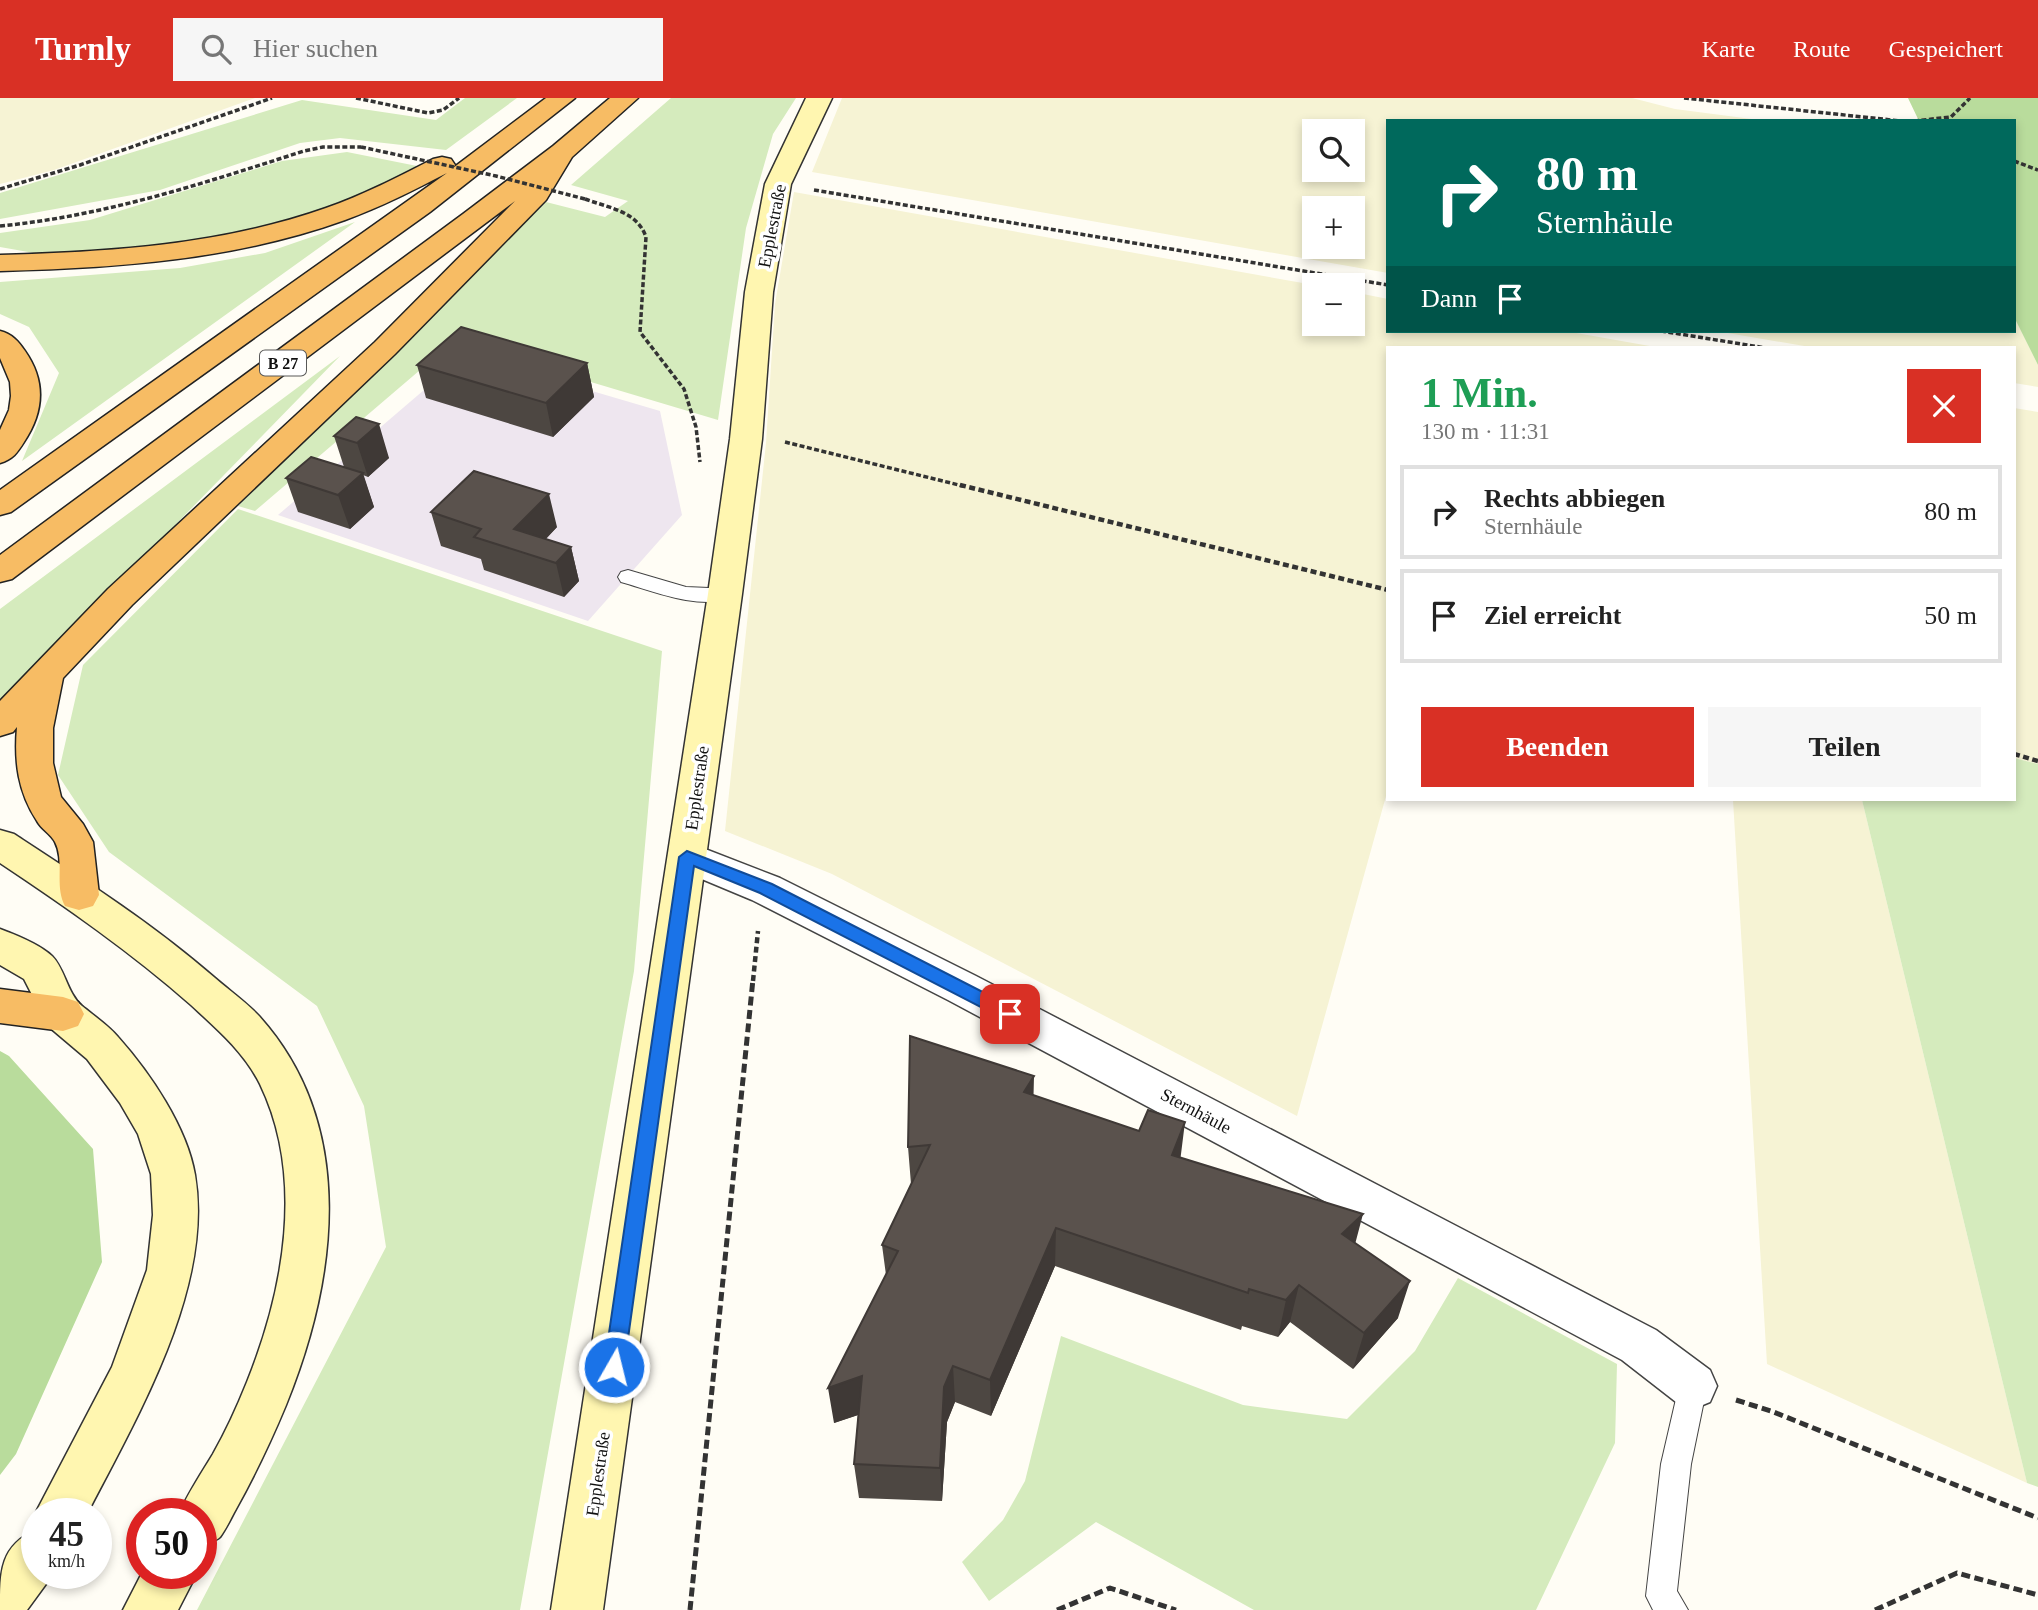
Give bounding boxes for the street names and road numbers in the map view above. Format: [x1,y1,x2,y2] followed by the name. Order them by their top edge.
[754,182,790,270] street label: Epplestraße
[260,350,306,376] road number: B 27
[681,745,713,831] street label: Epplestraße
[1157,1084,1235,1138] street label: Sternhäule
[582,1431,614,1517] street label: Epplestraße

